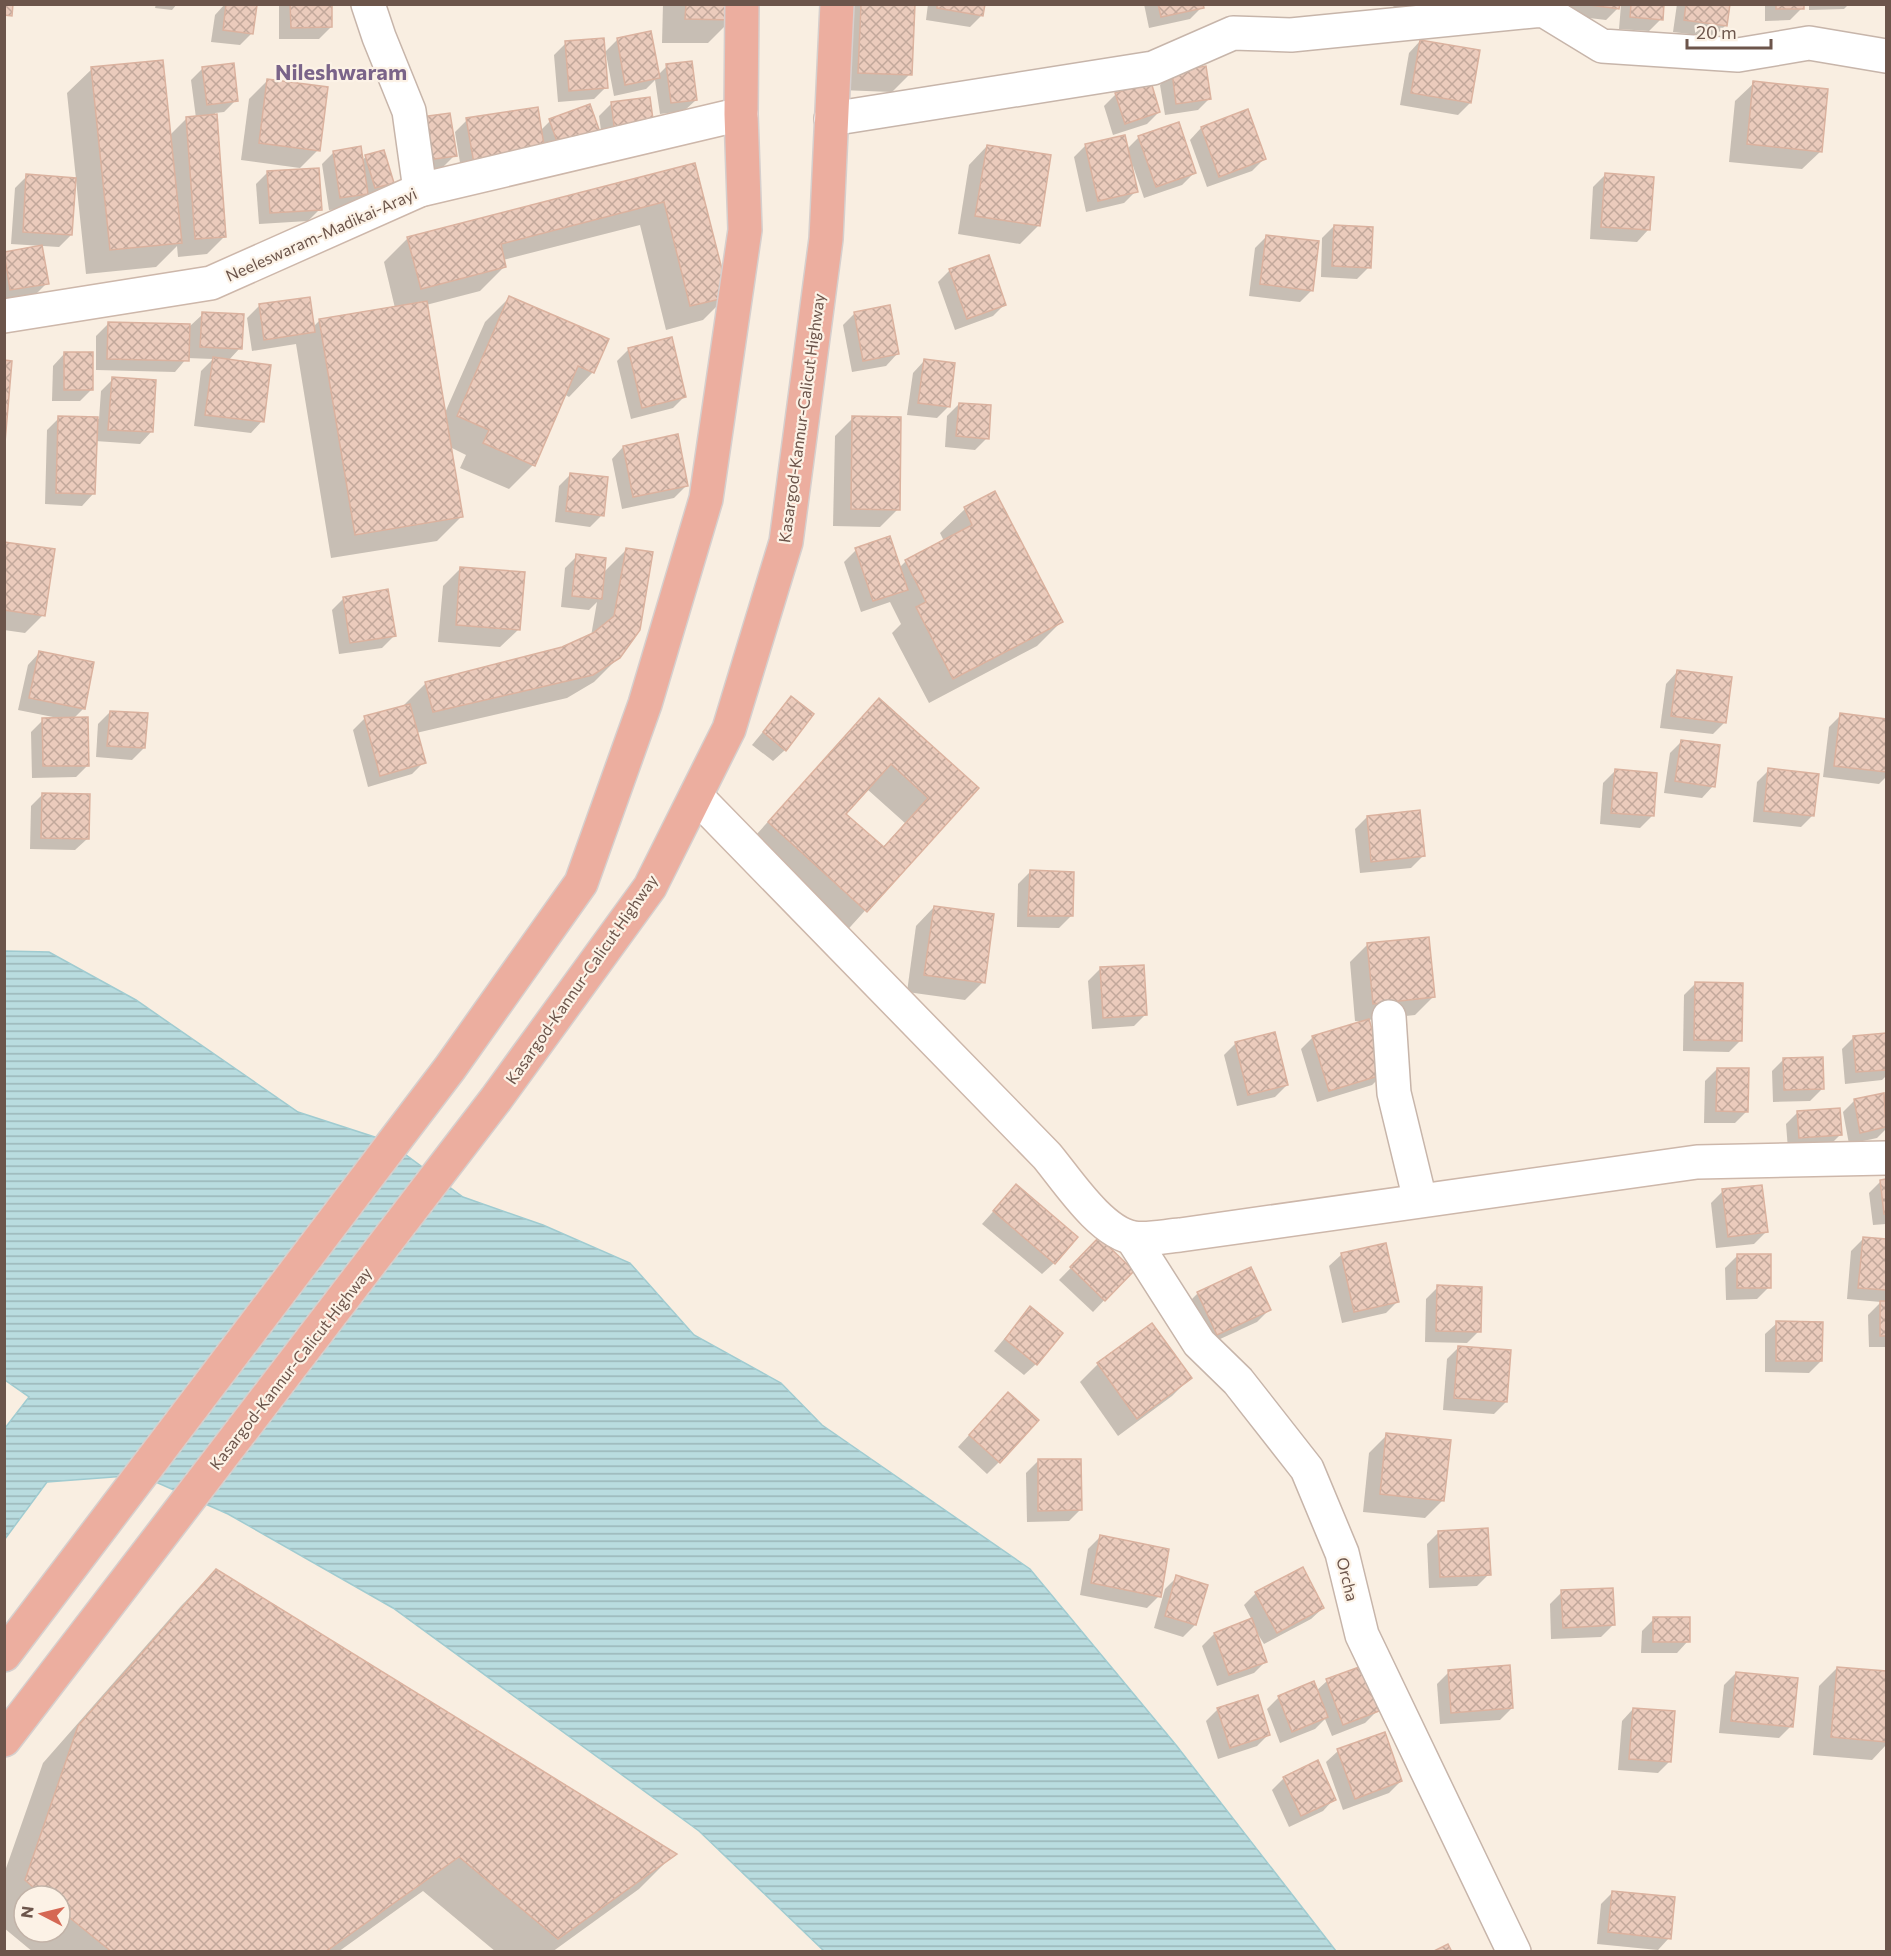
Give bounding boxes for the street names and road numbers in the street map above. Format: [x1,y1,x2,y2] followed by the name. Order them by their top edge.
[222,183,420,285] street label: Neeleswaram-Madikai-Arayi
[774,292,828,544] street label: Kasargod-Kannur-Calicut Highway
[501,871,661,1087] street label: Kasargod-Kannur-Calicut Highway
[205,1263,375,1473] street label: Kasargod-Kannur-Calicut Highway
[1333,1555,1363,1603] street label: Orcha

